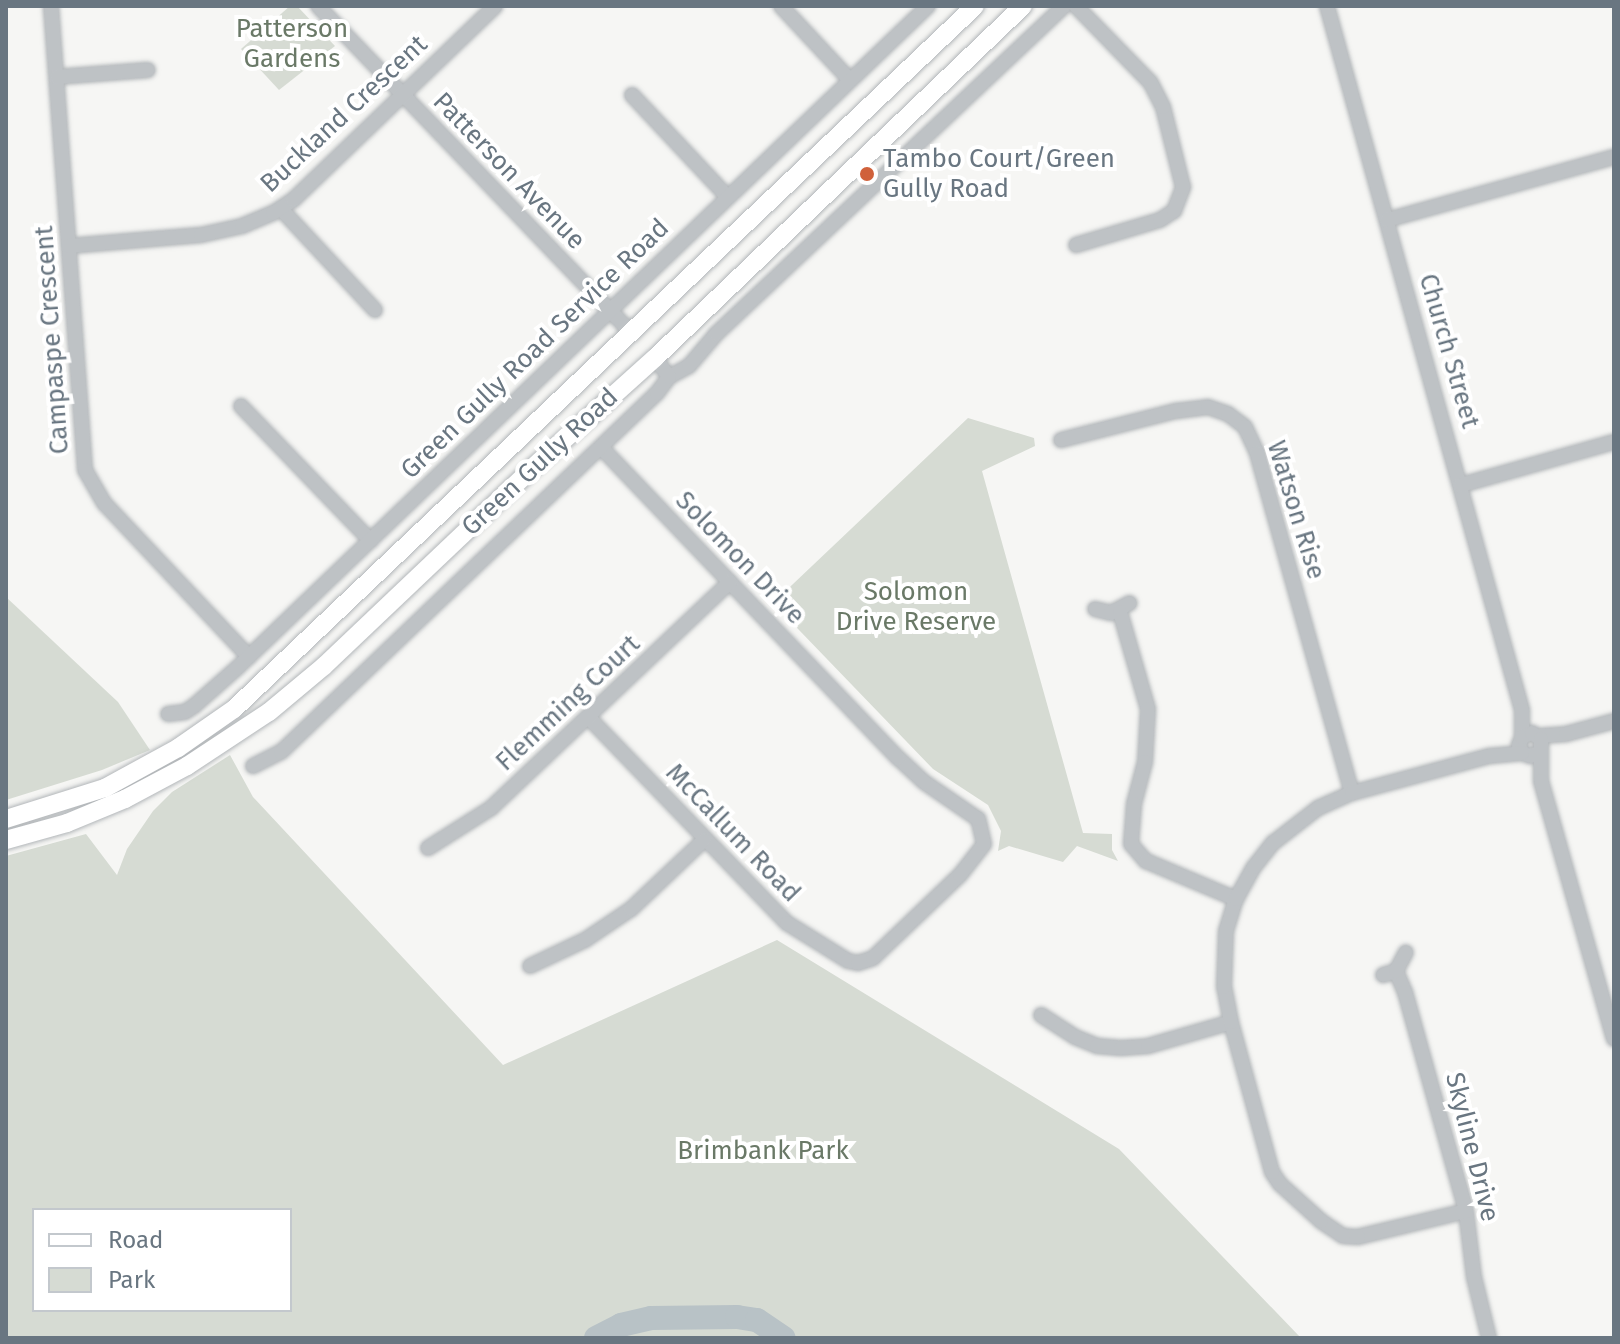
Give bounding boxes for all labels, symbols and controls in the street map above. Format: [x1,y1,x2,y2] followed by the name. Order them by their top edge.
[236,13,348,74] park label: Patterson Gardens
[254,29,434,199] street label: Buckland Crescent
[426,86,592,256] street label: Patterson Avenue
[883,143,1115,204] place label: Tambo Court/Green Gully Road
[858,165,876,183] marker: Tambo Court/Green Gully Road
[394,213,676,485] street label: Green Gully Road Service Road
[28,225,76,455] street label: Campaspe Crescent
[1412,270,1486,432] street label: Church Street
[455,382,625,542] street label: Green Gully Road
[1260,437,1332,583] street label: Watson Rise
[669,485,811,631] street label: Solomon Drive
[836,576,996,638] park label: Solomon Drive Reserve
[490,628,646,778] street label: Flemming Court
[659,757,807,909] street label: McCallum Road
[1438,1069,1506,1225] street label: Skyline Drive
[677,1135,849,1167] park label: Brimbank Park
[32,1208,292,1312] legend
[108,1226,163,1254] text: Road
[108,1266,155,1294] text: Park

